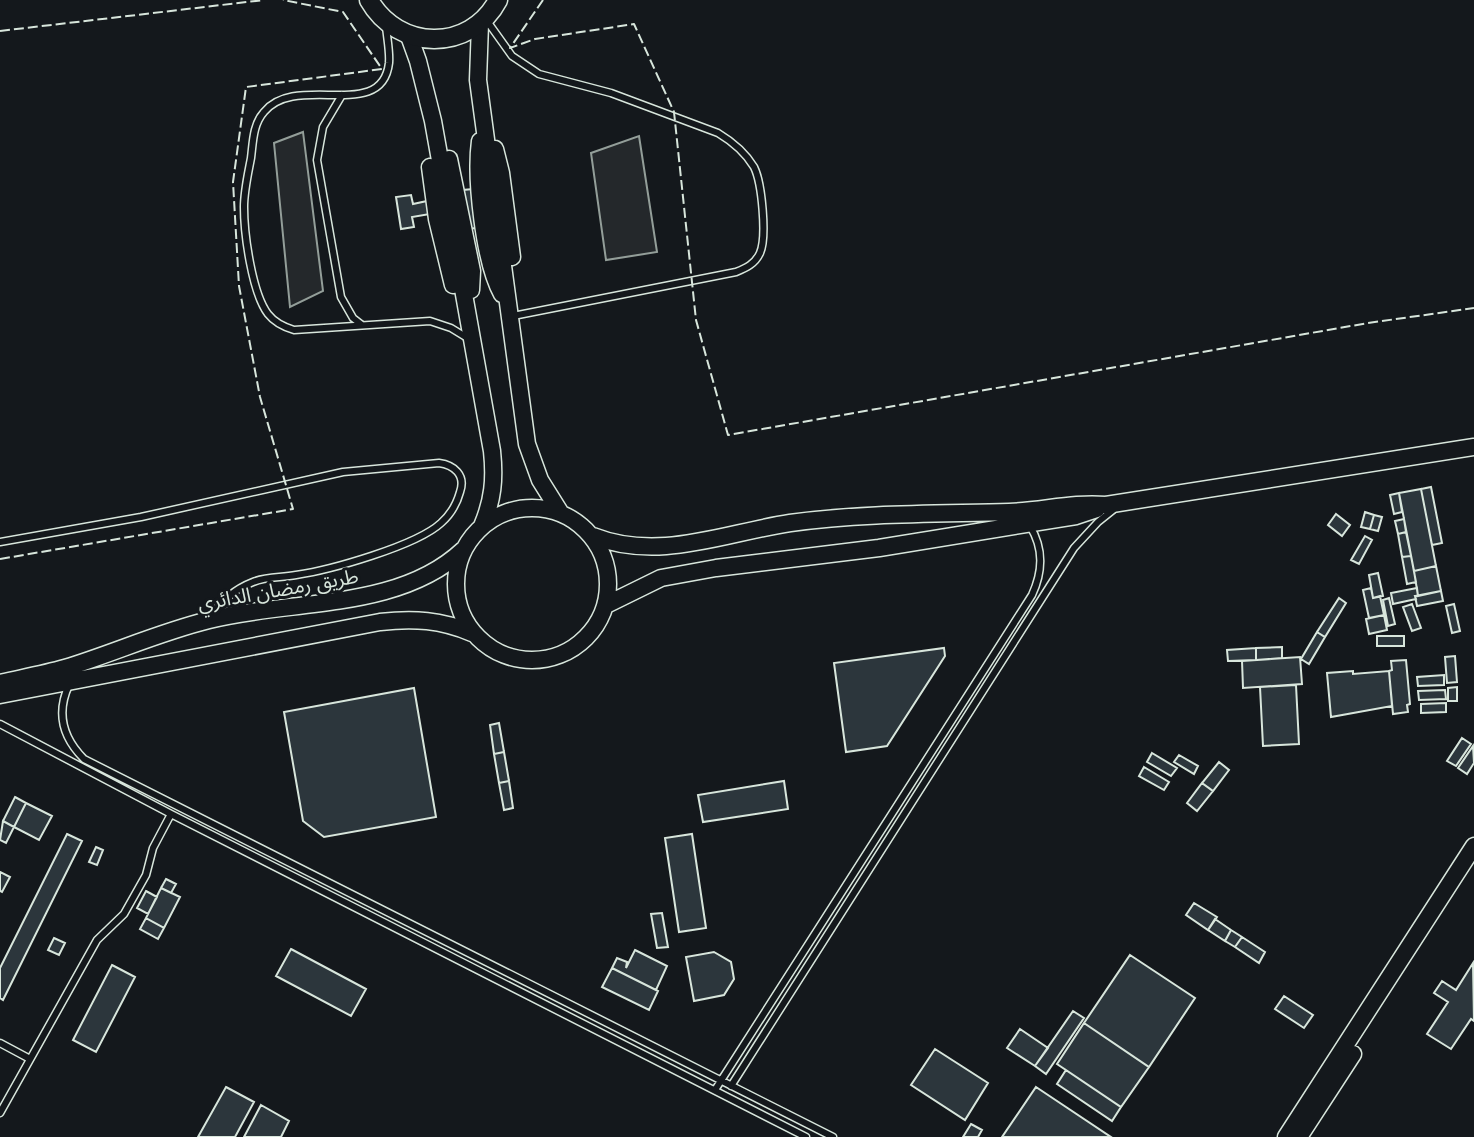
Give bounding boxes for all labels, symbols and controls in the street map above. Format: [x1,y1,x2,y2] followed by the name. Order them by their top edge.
[196,563,361,619] street label: طريق رمضان الدائري

